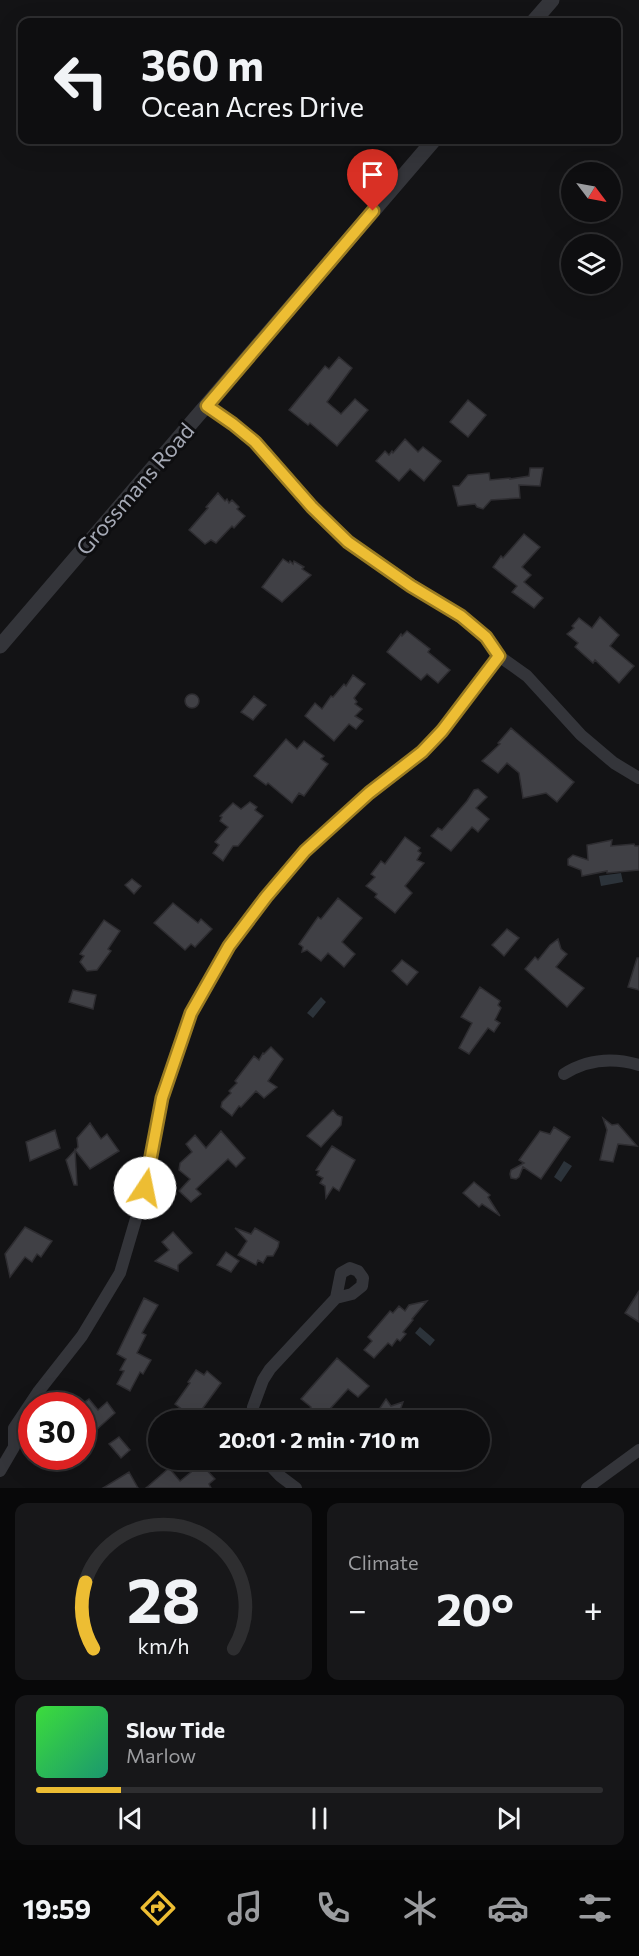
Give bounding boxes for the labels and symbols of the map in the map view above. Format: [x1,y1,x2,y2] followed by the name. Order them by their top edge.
[347,149,398,211] pin
[561,162,621,222] north arrow
[70,417,199,560] street label: Grossmans Road
[113,1156,177,1220] position arrow
[18,1392,96,1470] speed limit sign: 30

